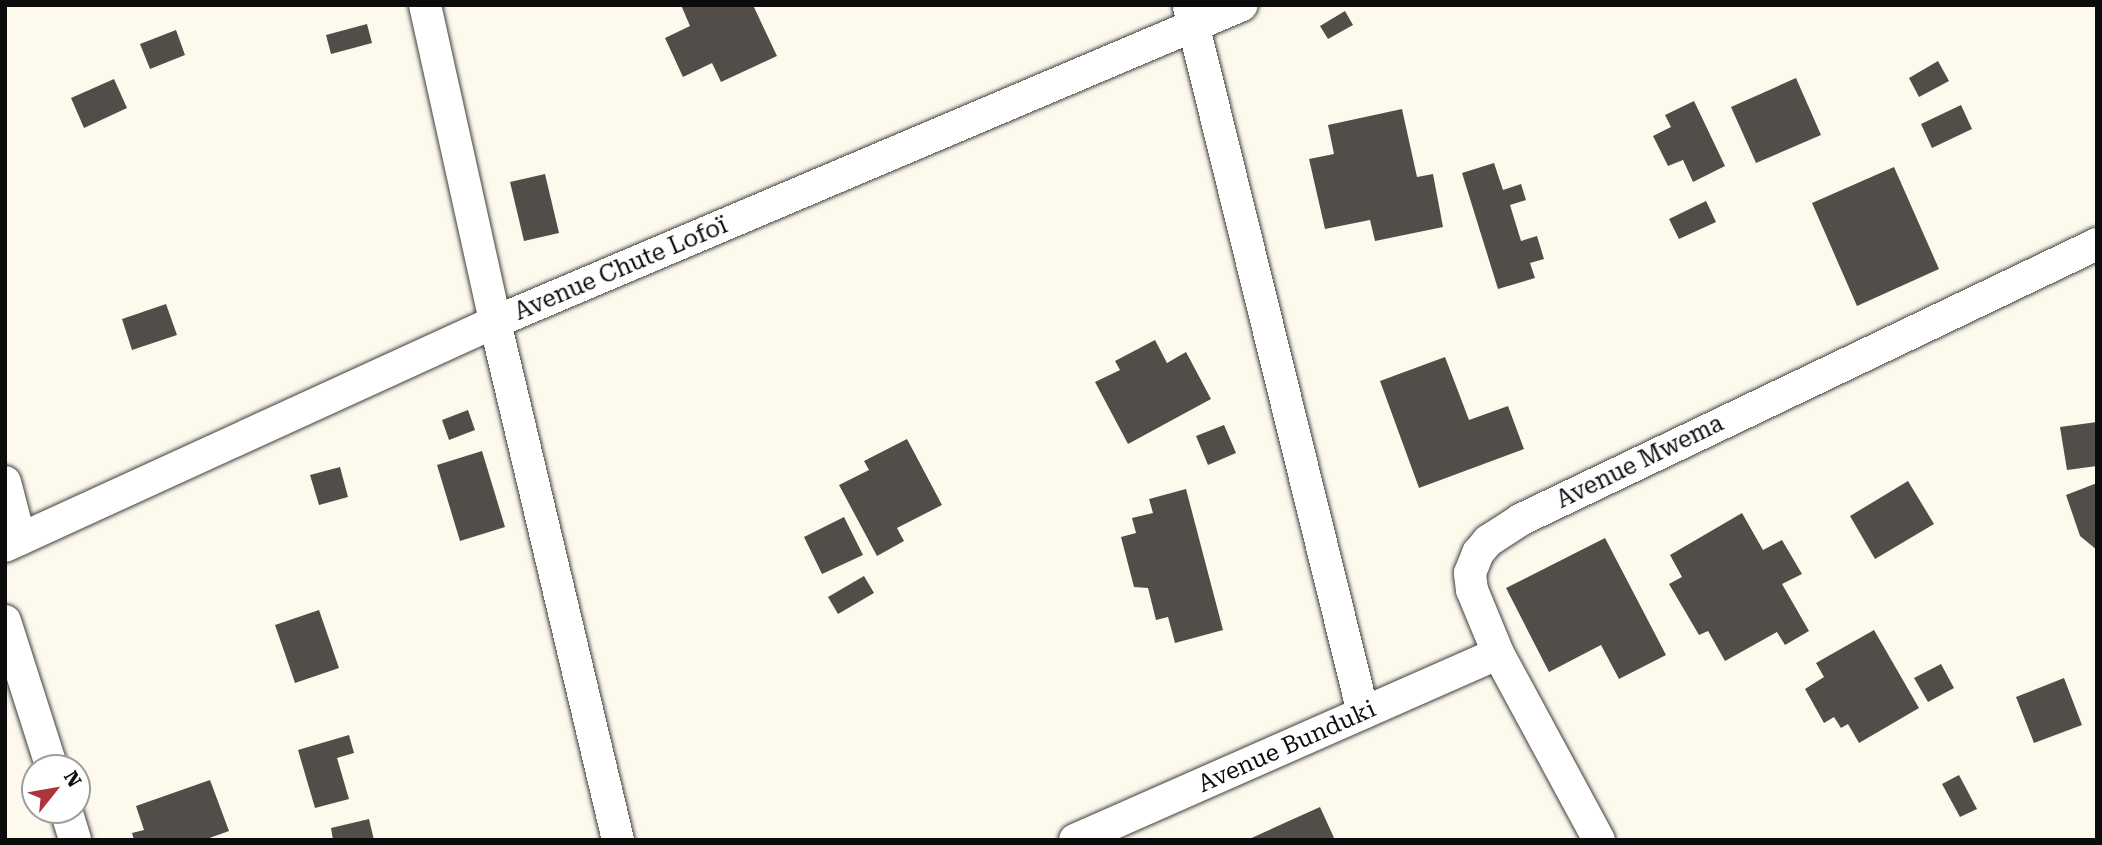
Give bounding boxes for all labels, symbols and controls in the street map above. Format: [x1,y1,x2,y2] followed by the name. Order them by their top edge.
[510,211,732,327] street label: Avenue Chute Lofoï
[1552,409,1728,515] street label: Avenue Mwema
[1194,695,1380,799] street label: Avenue Bunduki
[21,754,91,824] north arrow
[59,767,86,791] text: N

